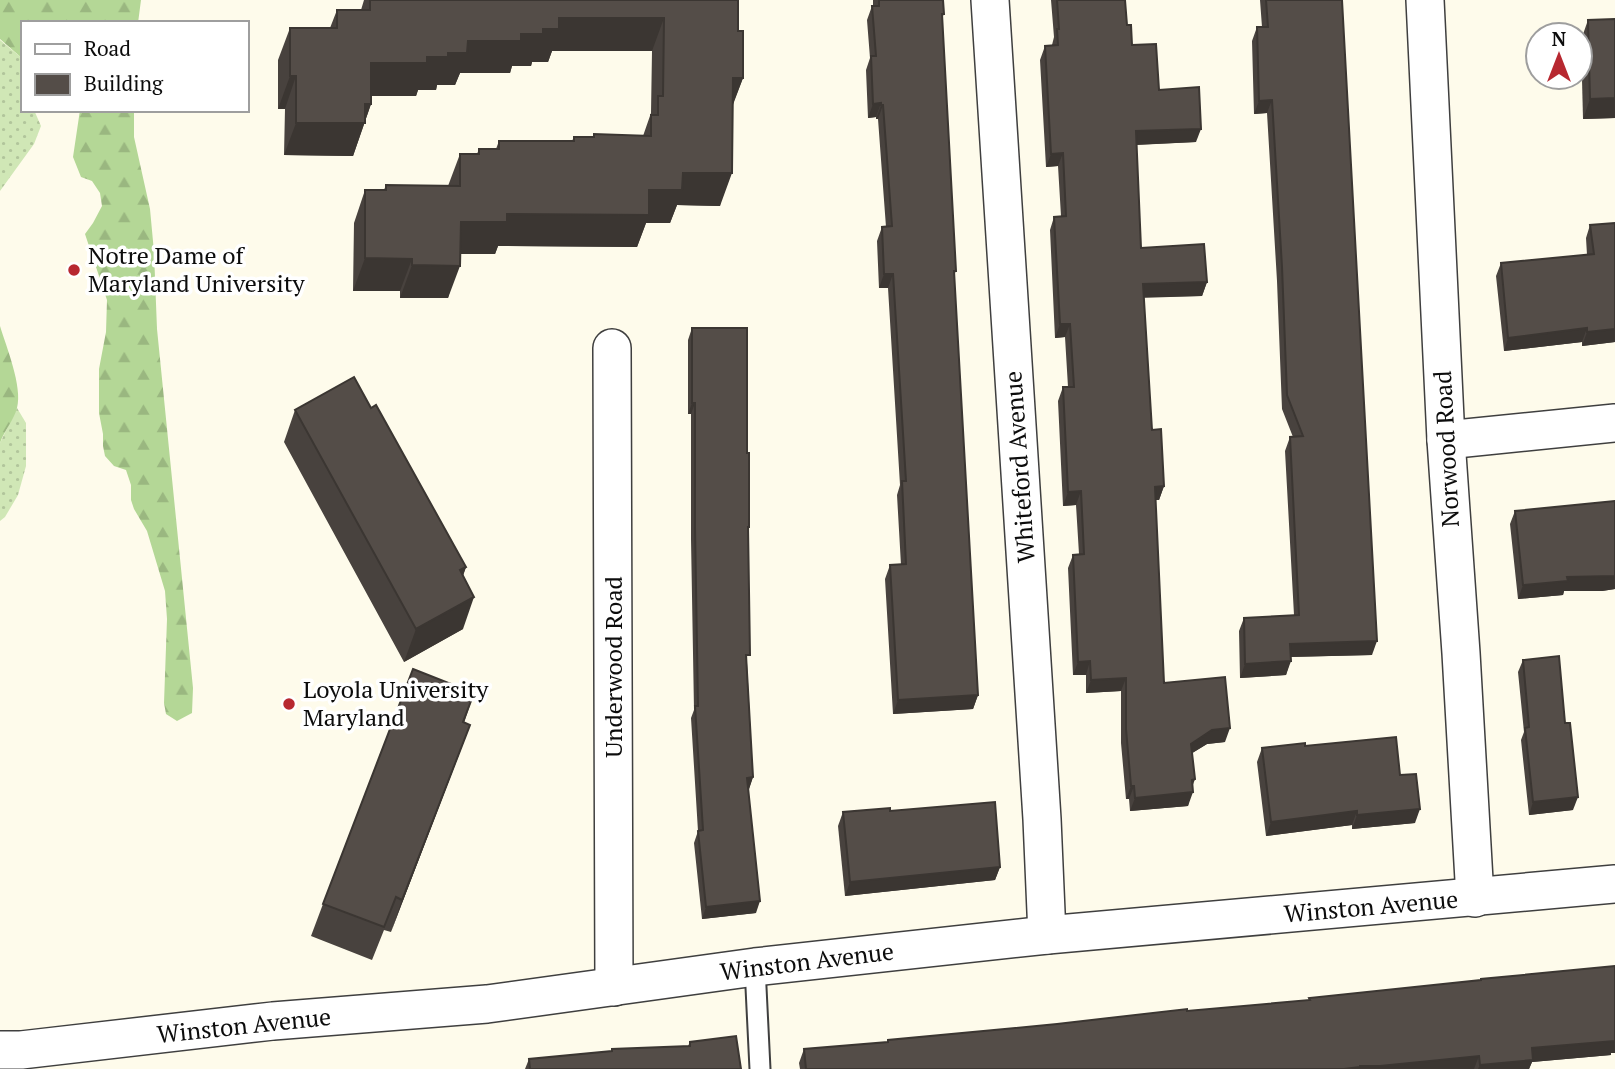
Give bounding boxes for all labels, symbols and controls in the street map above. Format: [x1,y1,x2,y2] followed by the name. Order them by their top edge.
[21,21,248,112] legend
[1524,21,1594,91] north arrow
[1552,26,1567,51] text: N
[84,34,131,62] text: Road
[84,69,164,97] text: Building
[88,239,306,299] place label: Notre Dame of Maryland University
[66,262,82,278] marker: Notre Dame of Maryland University
[996,370,1042,564] street label: Whiteford Avenue
[1426,370,1466,528] street label: Norwood Road
[597,576,629,758] street label: Underwood Road
[303,673,489,733] place label: Loyola University Maryland
[281,696,297,712] marker: Loyola University Maryland
[1283,882,1459,930] street label: Winston Avenue
[718,934,896,988] street label: Winston Avenue
[155,1000,332,1050] street label: Winston Avenue

